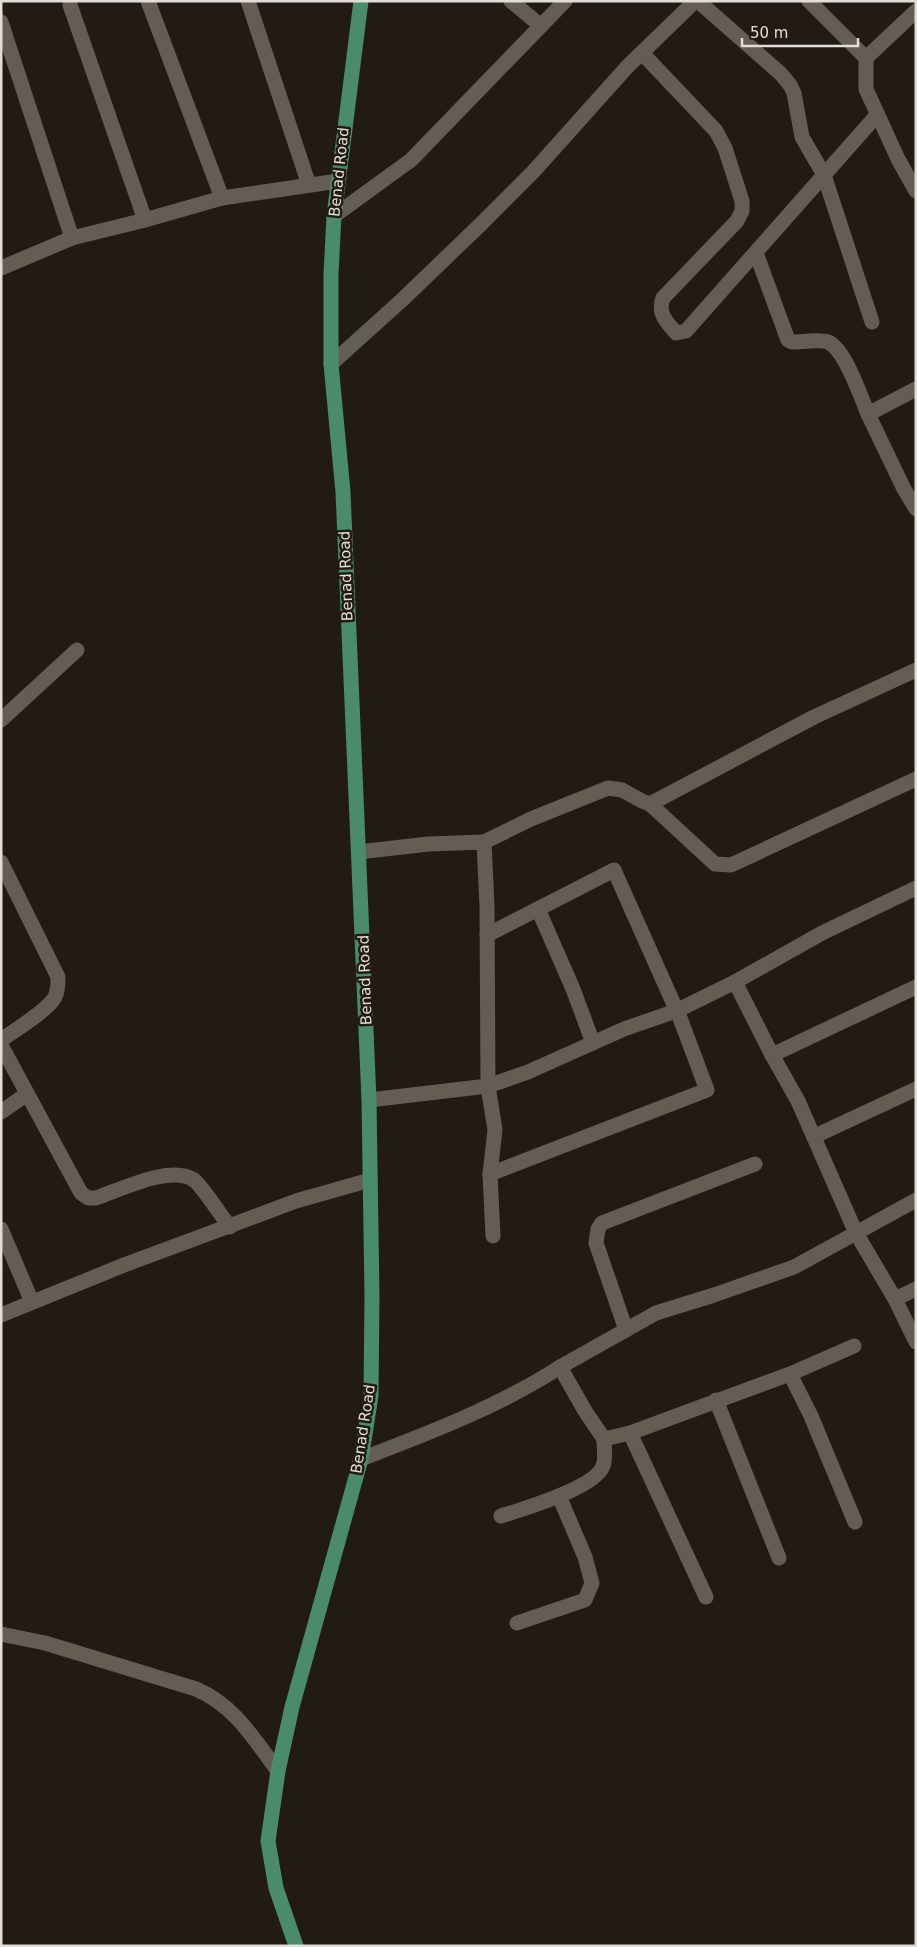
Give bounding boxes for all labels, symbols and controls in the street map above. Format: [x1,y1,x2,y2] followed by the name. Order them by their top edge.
[742,15,858,47] scale bar
[750,24,788,42] text: 50 m
[325,126,353,218] street label: Benad Road
[335,531,357,621] street label: Benad Road
[354,935,376,1025] street label: Benad Road
[347,1383,379,1475] street label: Benad Road

